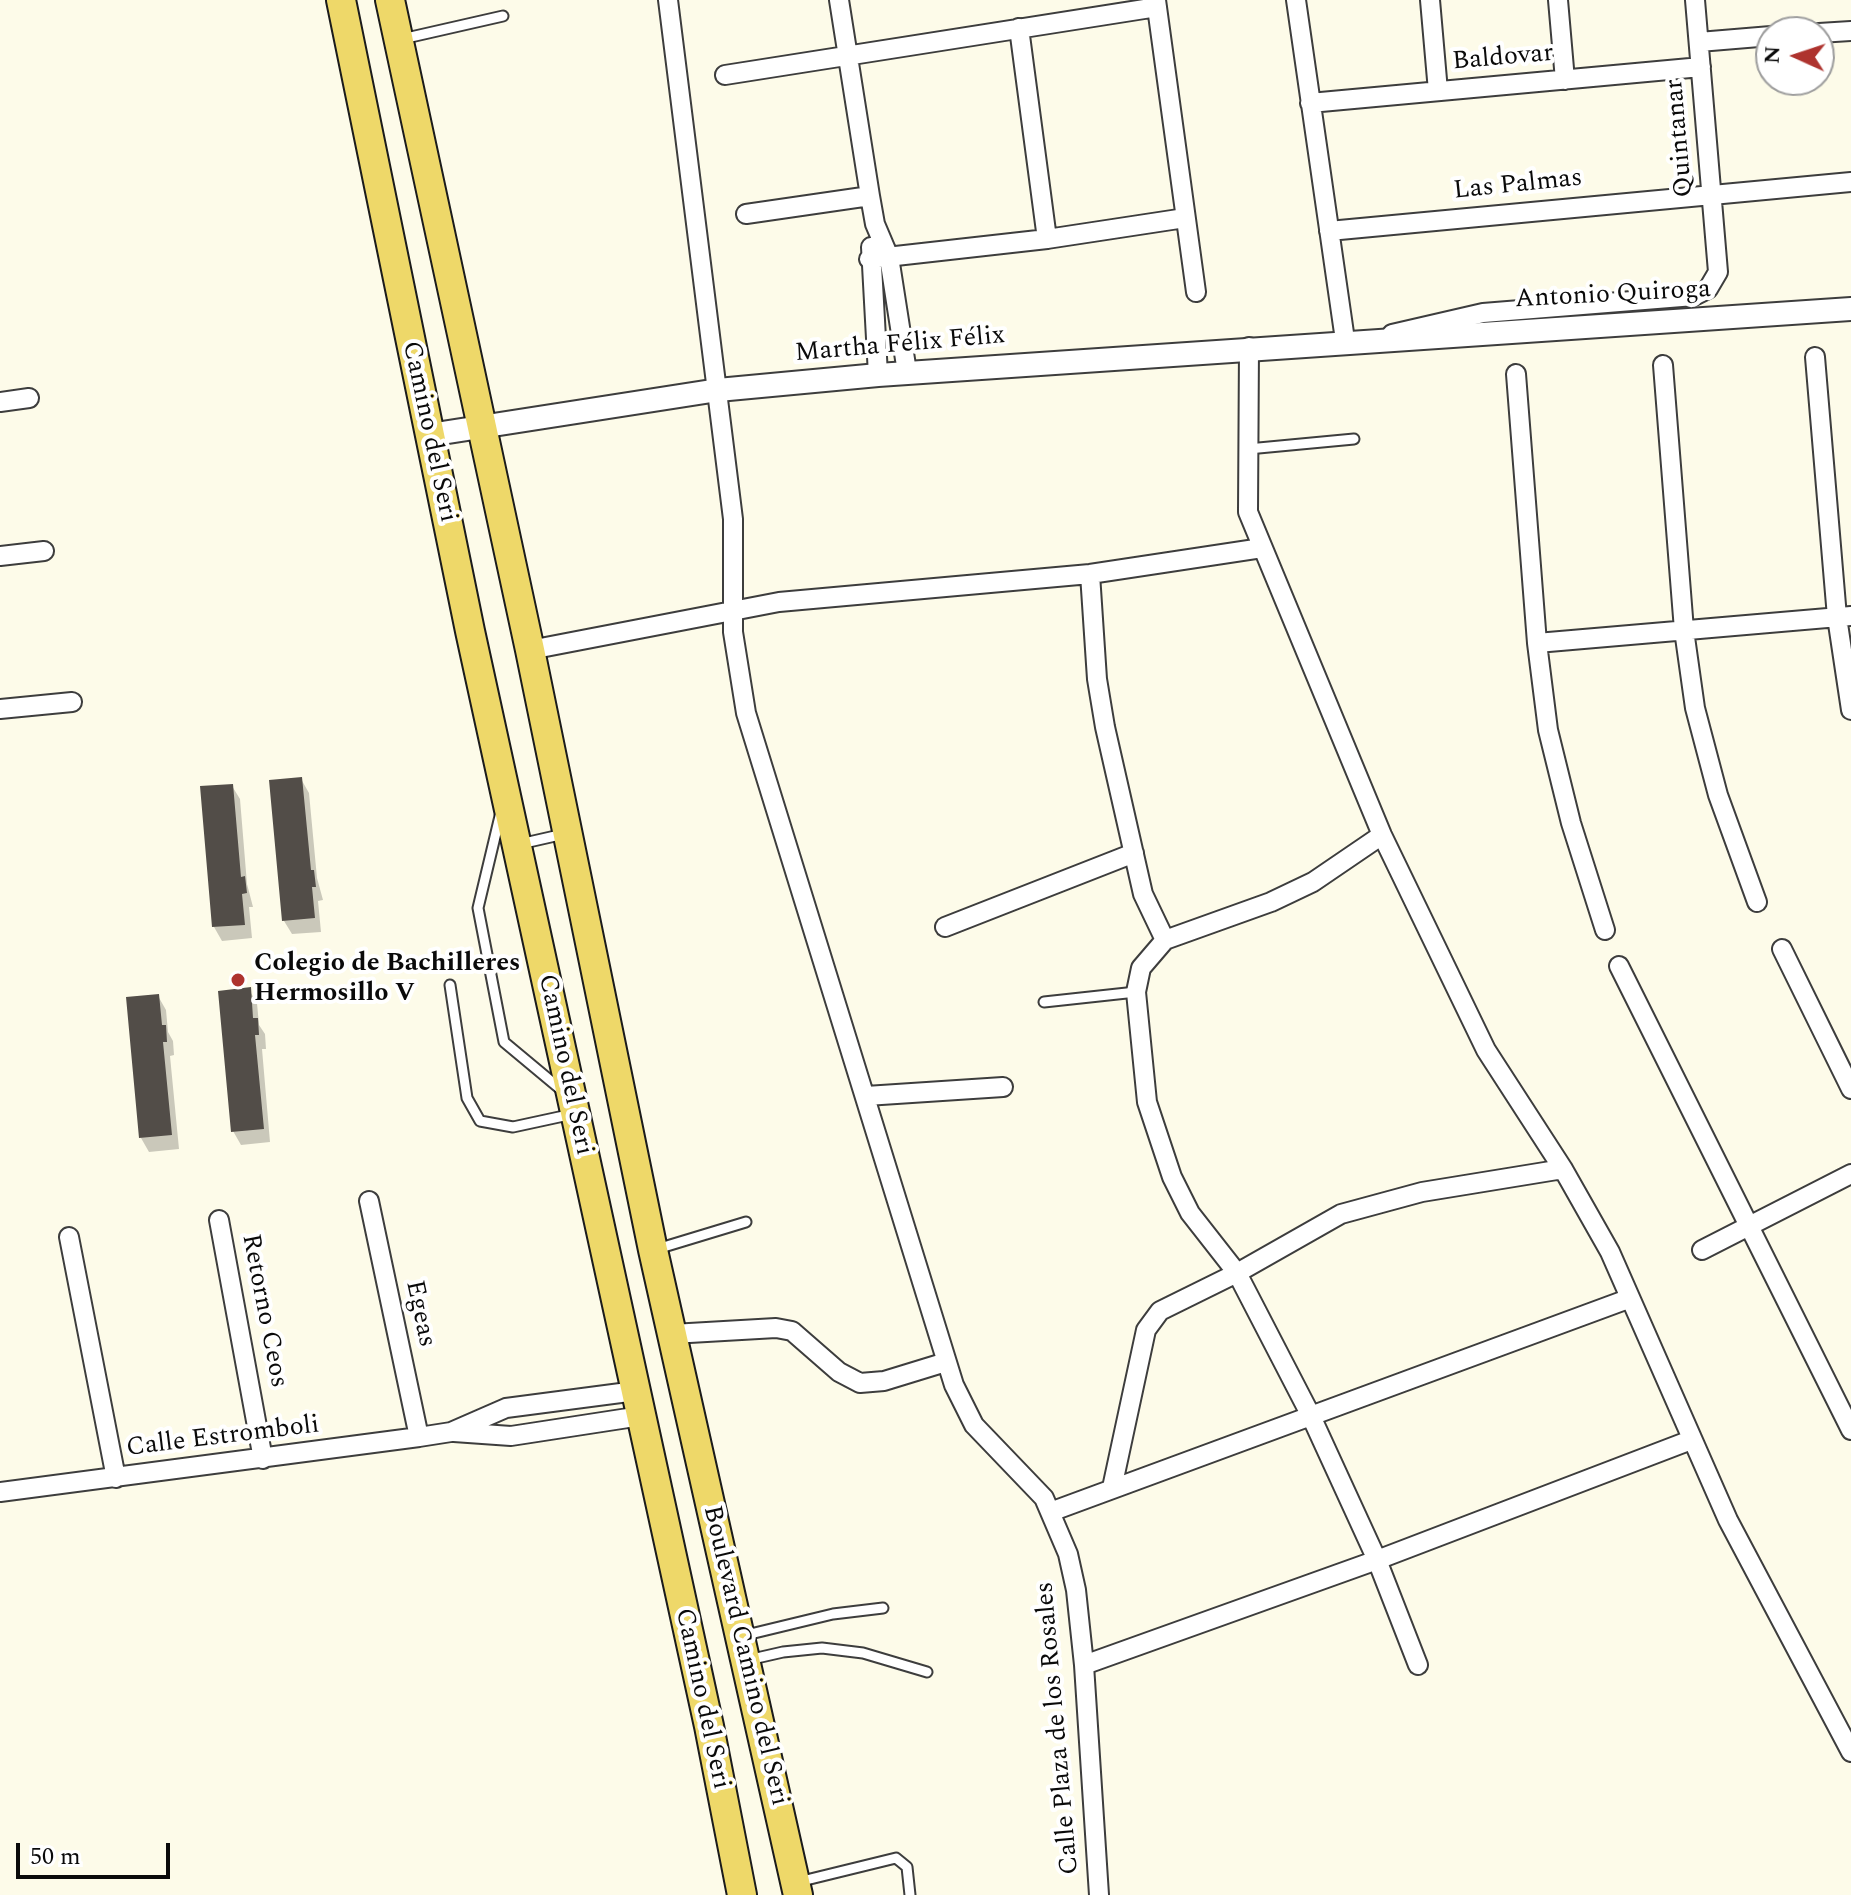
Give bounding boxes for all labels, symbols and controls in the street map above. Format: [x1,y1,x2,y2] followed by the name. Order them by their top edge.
[1755,16,1835,96] north arrow
[1451,39,1555,79] street label: Baldovar
[1756,45,1789,65] text: N
[1660,77,1702,199] street label: Quintanar
[1452,164,1584,208] street label: Las Palmas
[1514,275,1712,317] street label: Antonio Quiroga
[794,321,1006,371] street label: Martha Félix Félix
[394,339,462,525] street label: Camino del Seri
[254,949,520,1010] place label: Colegio de Bachilleres Hermosillo V
[229,971,247,989] marker: Colegio de Bachilleres Hermosillo V
[530,972,598,1158] street label: Camino del Seri
[233,1232,293,1390] street label: Retorno Ceos
[397,1278,441,1350] street label: Egeas
[125,1411,321,1465] street label: Calle Estromboli
[694,1503,794,1809] street label: Boulevard Camino del Seri
[1031,1580,1087,1876] street label: Calle Plaza de los Rosales
[667,1606,735,1792] street label: Camino del Seri
[20,1827,174,1877] scale bar
[30,1839,81,1875] text: 50 m

